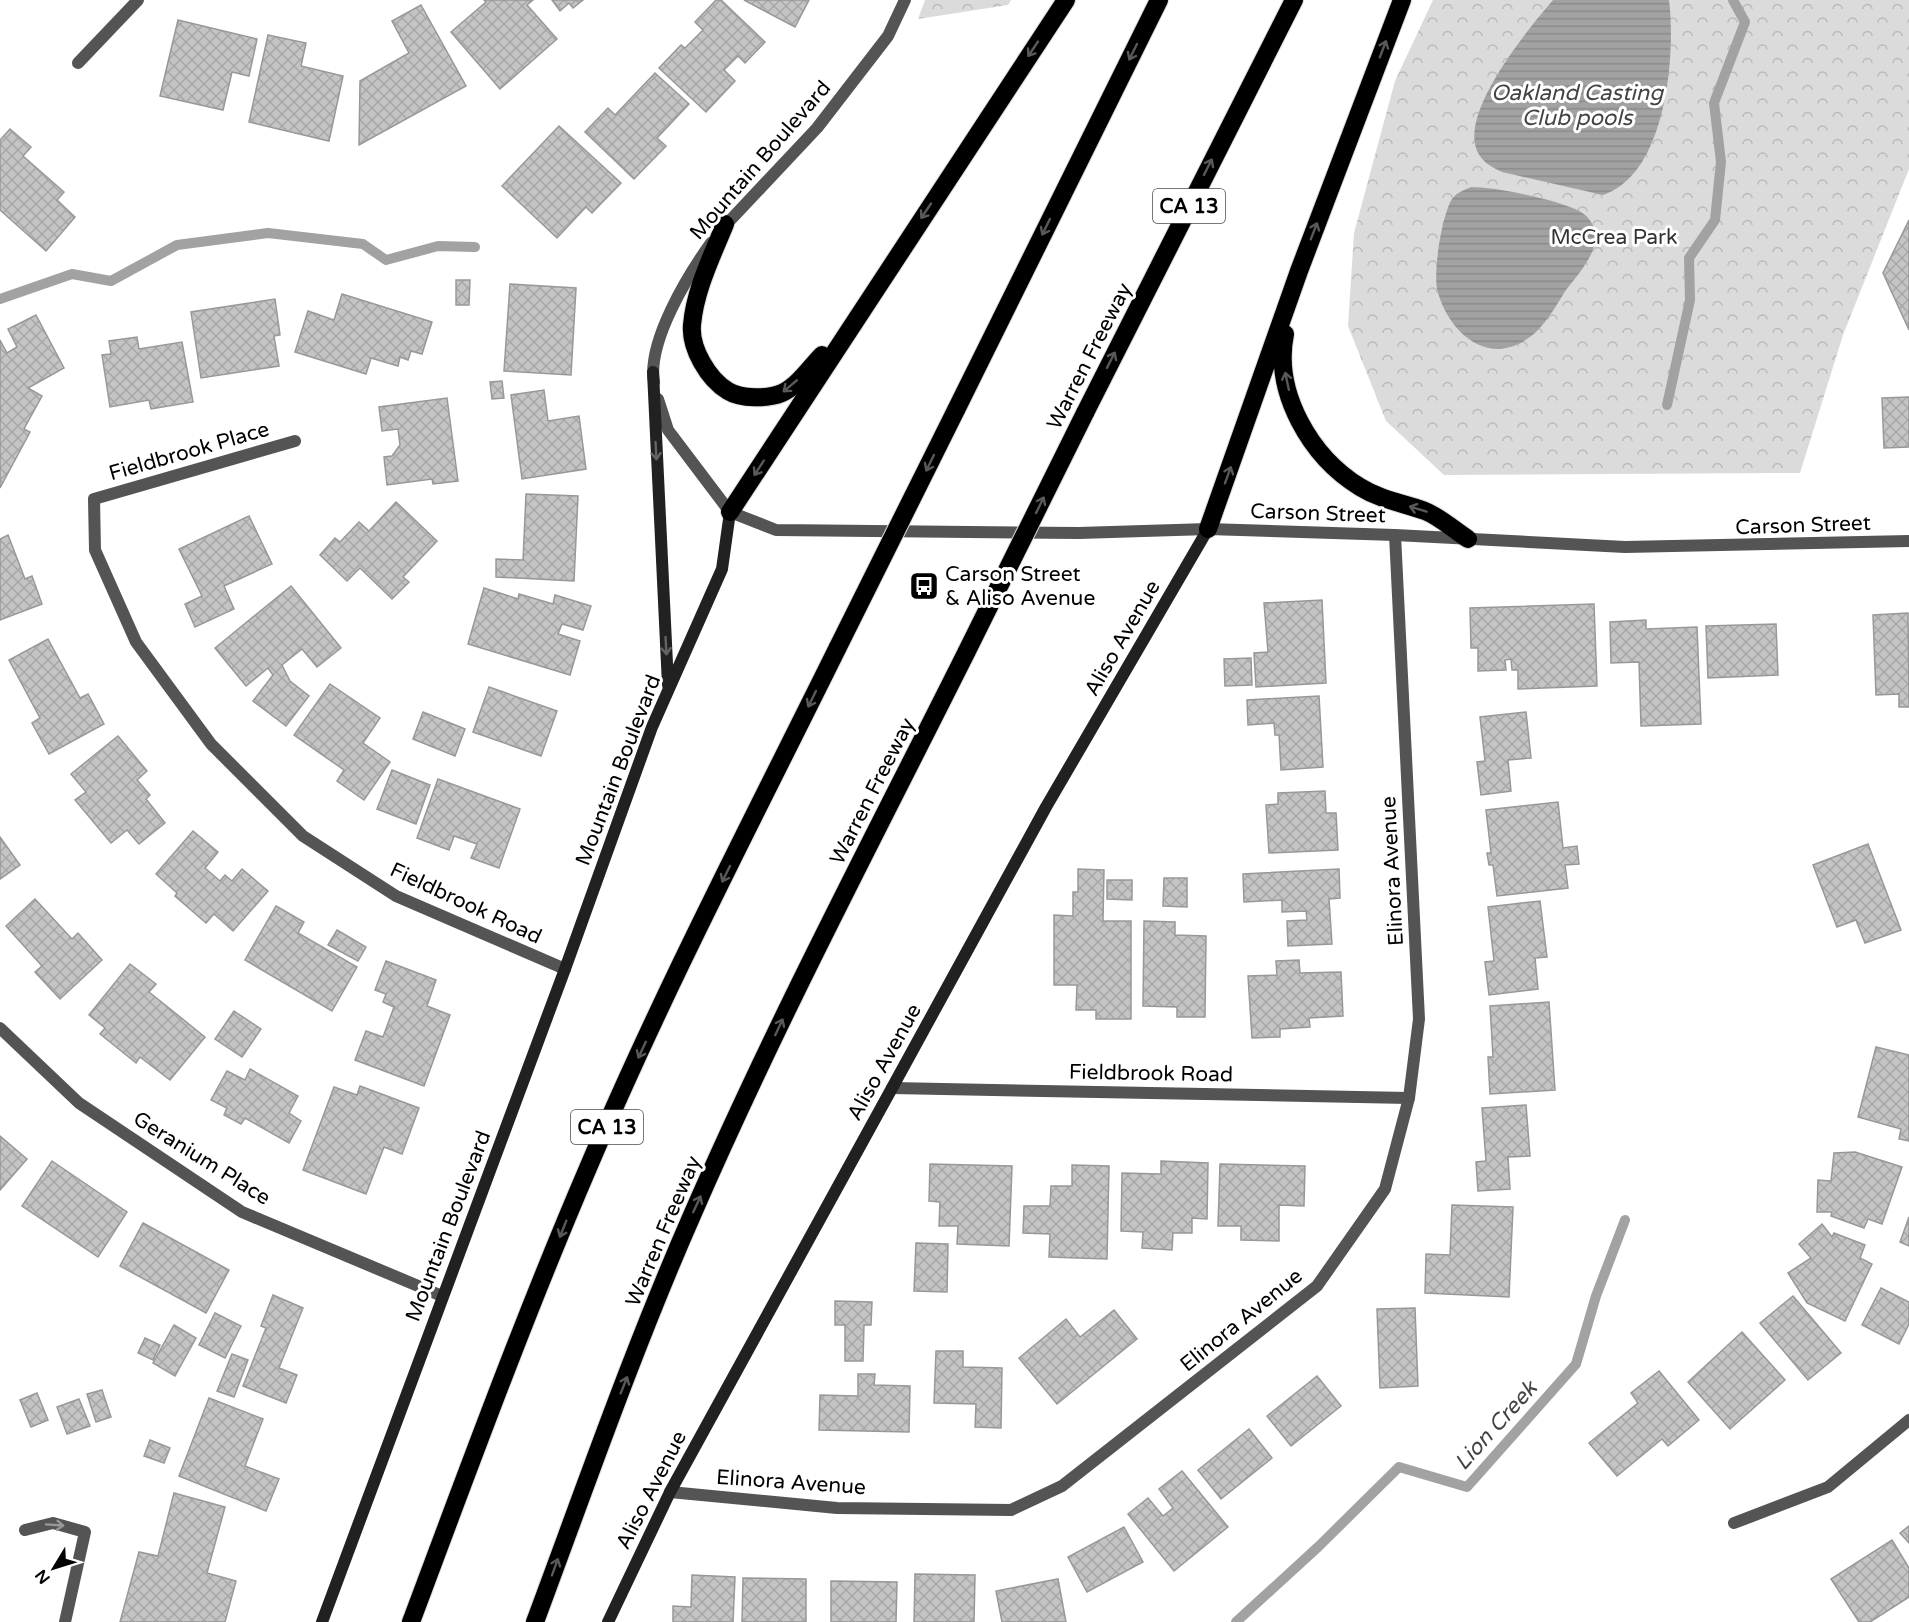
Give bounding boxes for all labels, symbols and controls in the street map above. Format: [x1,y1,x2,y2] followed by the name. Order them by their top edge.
[1027,40,1039,57] one-way arrow
[1378,40,1389,59] one-way arrow
[1127,43,1138,61] one-way arrow
[685,76,836,245] street label: Mountain Boulevard
[1491,80,1664,131] water label: Oakland Casting Club pools
[1203,159,1215,177] one-way arrow
[1153,189,1225,223] road number: CA 13
[920,203,932,219] one-way arrow
[1040,217,1052,235] one-way arrow
[1309,223,1320,241] one-way arrow
[1550,225,1678,250] park label: McCrea Park
[1042,279,1137,434] street label: Warren Freeway
[1106,352,1118,370] one-way arrow
[1281,372,1292,391] one-way arrow
[783,379,798,393] one-way arrow
[106,417,272,486] street label: Fieldbrook Place
[651,441,662,461] one-way arrow
[923,453,935,471] one-way arrow
[753,459,765,476] one-way arrow
[1224,466,1235,484] one-way arrow
[1034,496,1046,514] one-way arrow
[1250,499,1386,528] street label: Carson Street
[1409,503,1428,514] one-way arrow
[1735,511,1871,540] street label: Carson Street
[945,562,1095,611] place label: Carson Street & Aliso Avenue
[908,570,940,602] bus stop icon: Carson Street & Aliso Avenue
[1079,576,1166,701] street label: Aliso Avenue
[661,636,672,656] one-way arrow
[571,671,666,869] street label: Mountain Boulevard
[806,690,818,708] one-way arrow
[825,714,920,869] street label: Warren Freeway
[1376,795,1409,946] street label: Elinora Avenue
[386,857,546,950] street label: Fieldbrook Road
[720,865,731,883] one-way arrow
[842,999,927,1125] street label: Aliso Avenue
[774,1019,786,1037] one-way arrow
[636,1041,647,1059] one-way arrow
[1069,1060,1233,1087] street label: Fieldbrook Road
[128,1106,275,1211] street label: Geranium Place
[571,1110,643,1144] road number: CA 13
[401,1127,496,1325] street label: Mountain Boulevard
[620,1152,706,1310] street label: Warren Freeway
[692,1195,703,1213] one-way arrow
[557,1219,568,1237] one-way arrow
[1175,1263,1308,1377] street label: Elinora Avenue
[1449,1374,1544,1476] water label: Lion Creek
[619,1376,630,1395] one-way arrow
[611,1427,692,1554] street label: Aliso Avenue
[715,1465,867,1500] street label: Elinora Avenue
[45,1520,64,1531] one-way arrow
[24,1538,84,1598] north arrow
[550,1558,561,1577] one-way arrow
[31,1565,55,1588] text: N

